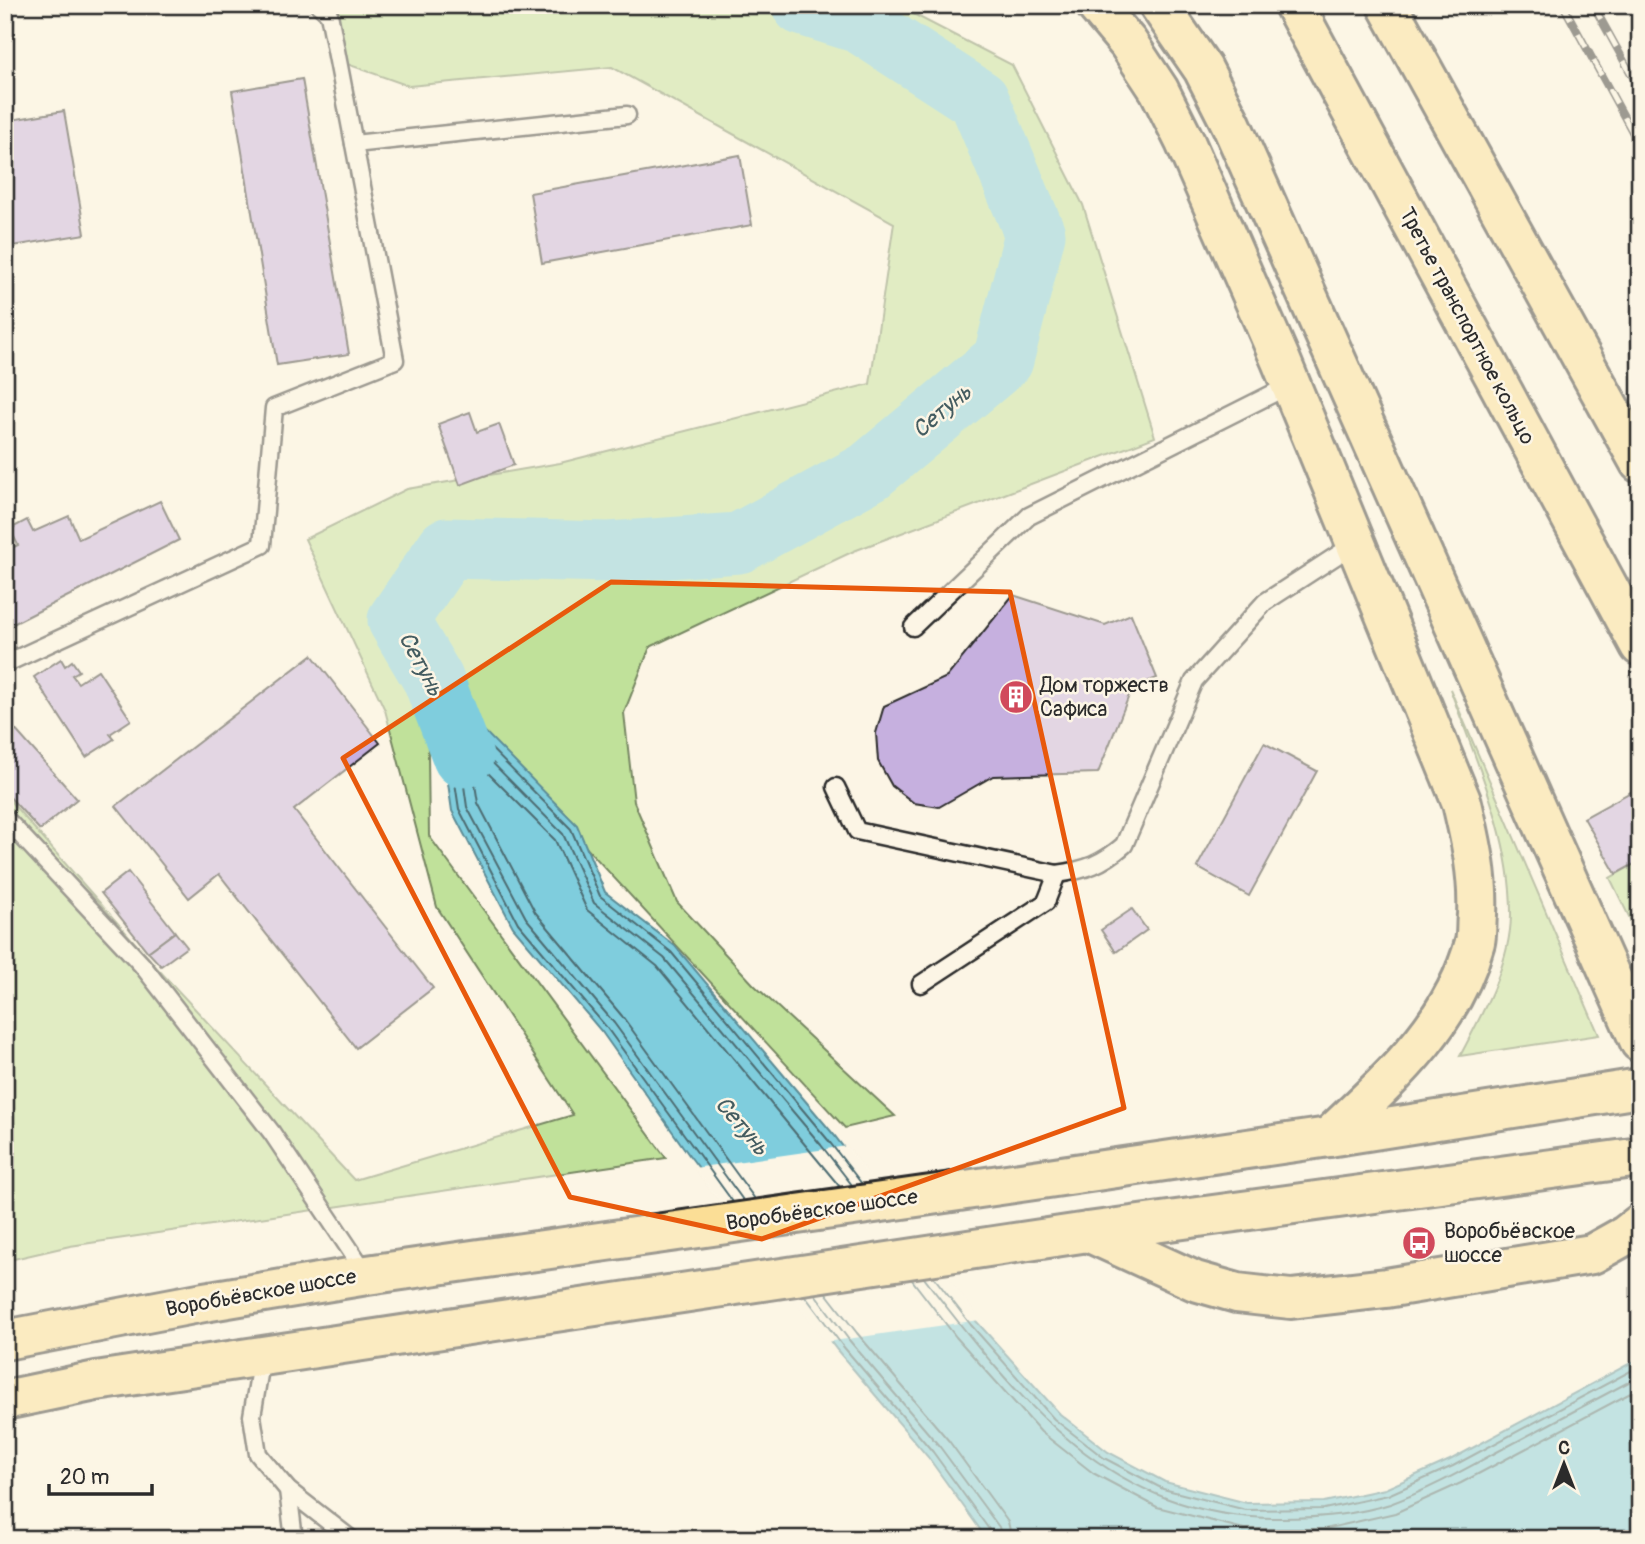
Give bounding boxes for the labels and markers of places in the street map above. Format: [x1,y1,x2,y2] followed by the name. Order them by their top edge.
[1039,672,1169,723] place label: Дом торжеств Сафиса
[997,678,1035,716] building icon: Дом торжеств Сафиса
[1444,1218,1576,1269] place label: Воробьёвское шоссе
[1400,1224,1438,1262] bus stop icon: Воробьёвское шоссе

